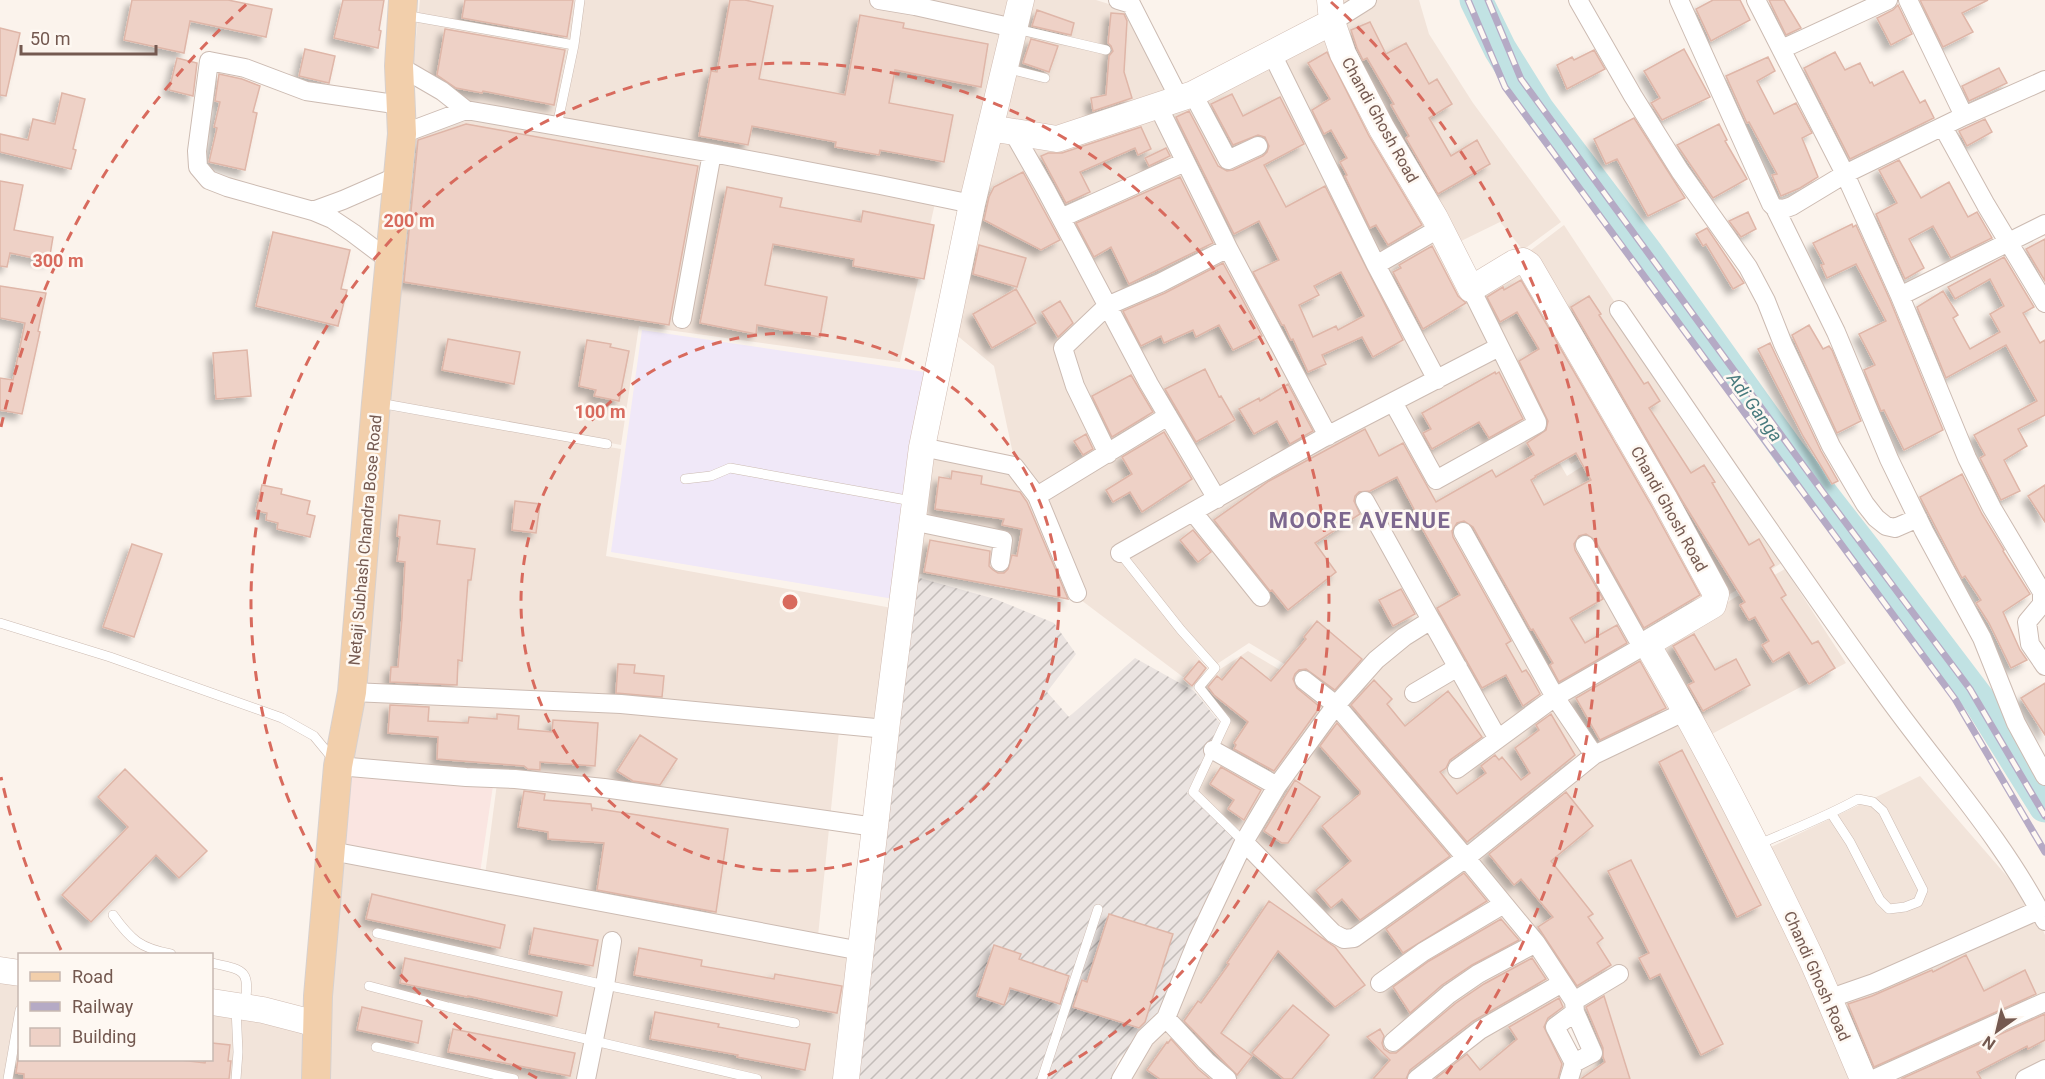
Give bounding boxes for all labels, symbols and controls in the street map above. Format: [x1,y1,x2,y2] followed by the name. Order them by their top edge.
[21,18,156,56] scale bar
[30,28,70,49] text: 50 m
[1338,54,1422,186] street label: Chandi Ghosh Road
[383,210,435,231] text: 200 m
[32,250,84,271] text: 300 m
[1722,368,1787,446] water label: Adi Ganga
[574,401,626,422] text: 100 m
[345,414,385,666] street label: Netaji Subhash Chandra Bose Road
[1627,443,1711,575] street label: Chandi Ghosh Road
[1269,508,1451,533] district label: MOORE AVENUE
[780,592,800,612] centre of rings
[1780,908,1854,1044] street label: Chandi Ghosh Road
[18,953,213,1061] legend
[72,966,113,987] text: Road
[72,996,134,1017] text: Railway
[1967,1001,2027,1061] north arrow
[72,1026,136,1047] text: Building
[1979,1032,1999,1054] text: N

